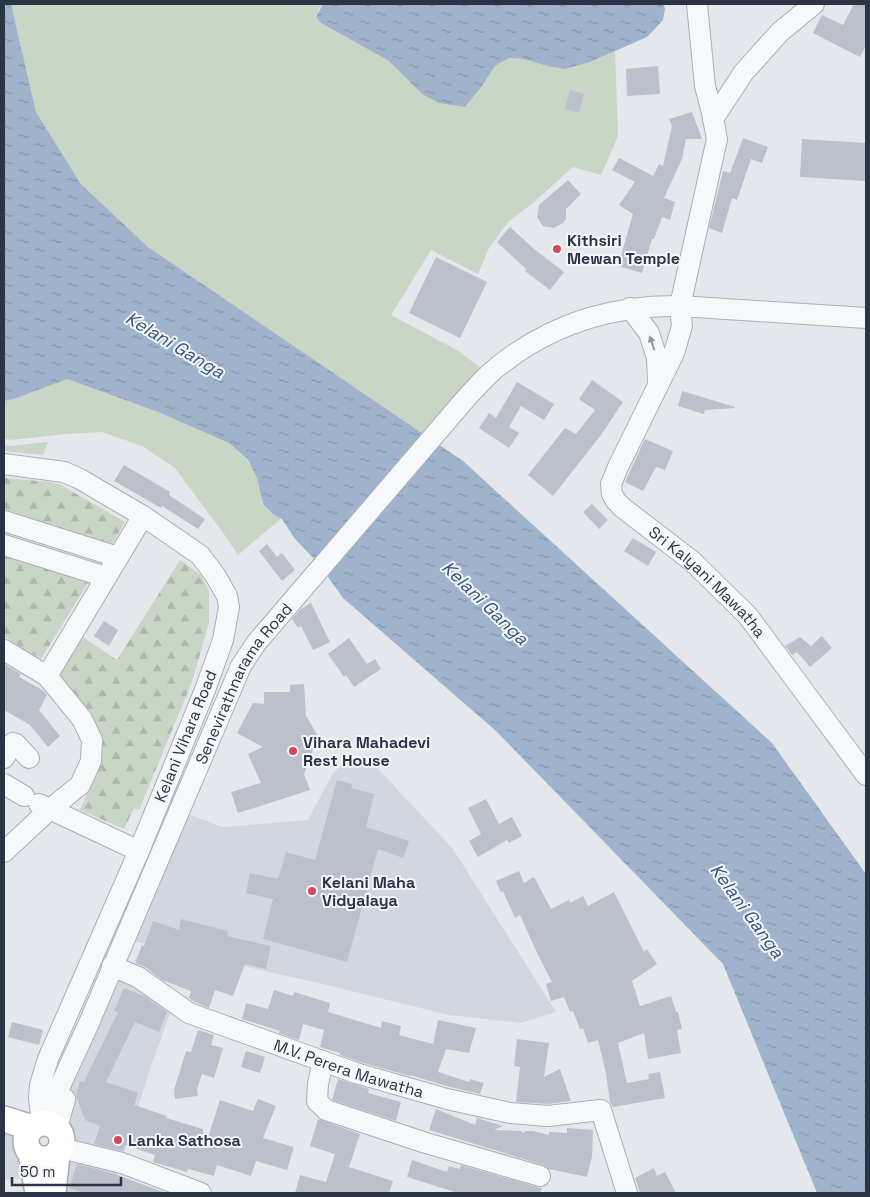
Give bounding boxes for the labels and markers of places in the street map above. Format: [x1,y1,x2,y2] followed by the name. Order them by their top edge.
[567,230,680,269] place label: Kithsiri Mewan Temple
[551,243,563,255] marker: Kithsiri Mewan Temple
[303,732,430,771] place label: Vihara Mahadevi Rest House
[287,745,299,757] marker: Vihara Mahadevi Rest House
[322,872,415,911] place label: Kelani Maha Vidyalaya
[306,885,318,897] marker: Kelani Maha Vidyalaya
[128,1130,241,1151] place label: Lanka Sathosa
[112,1134,124,1146] marker: Lanka Sathosa

